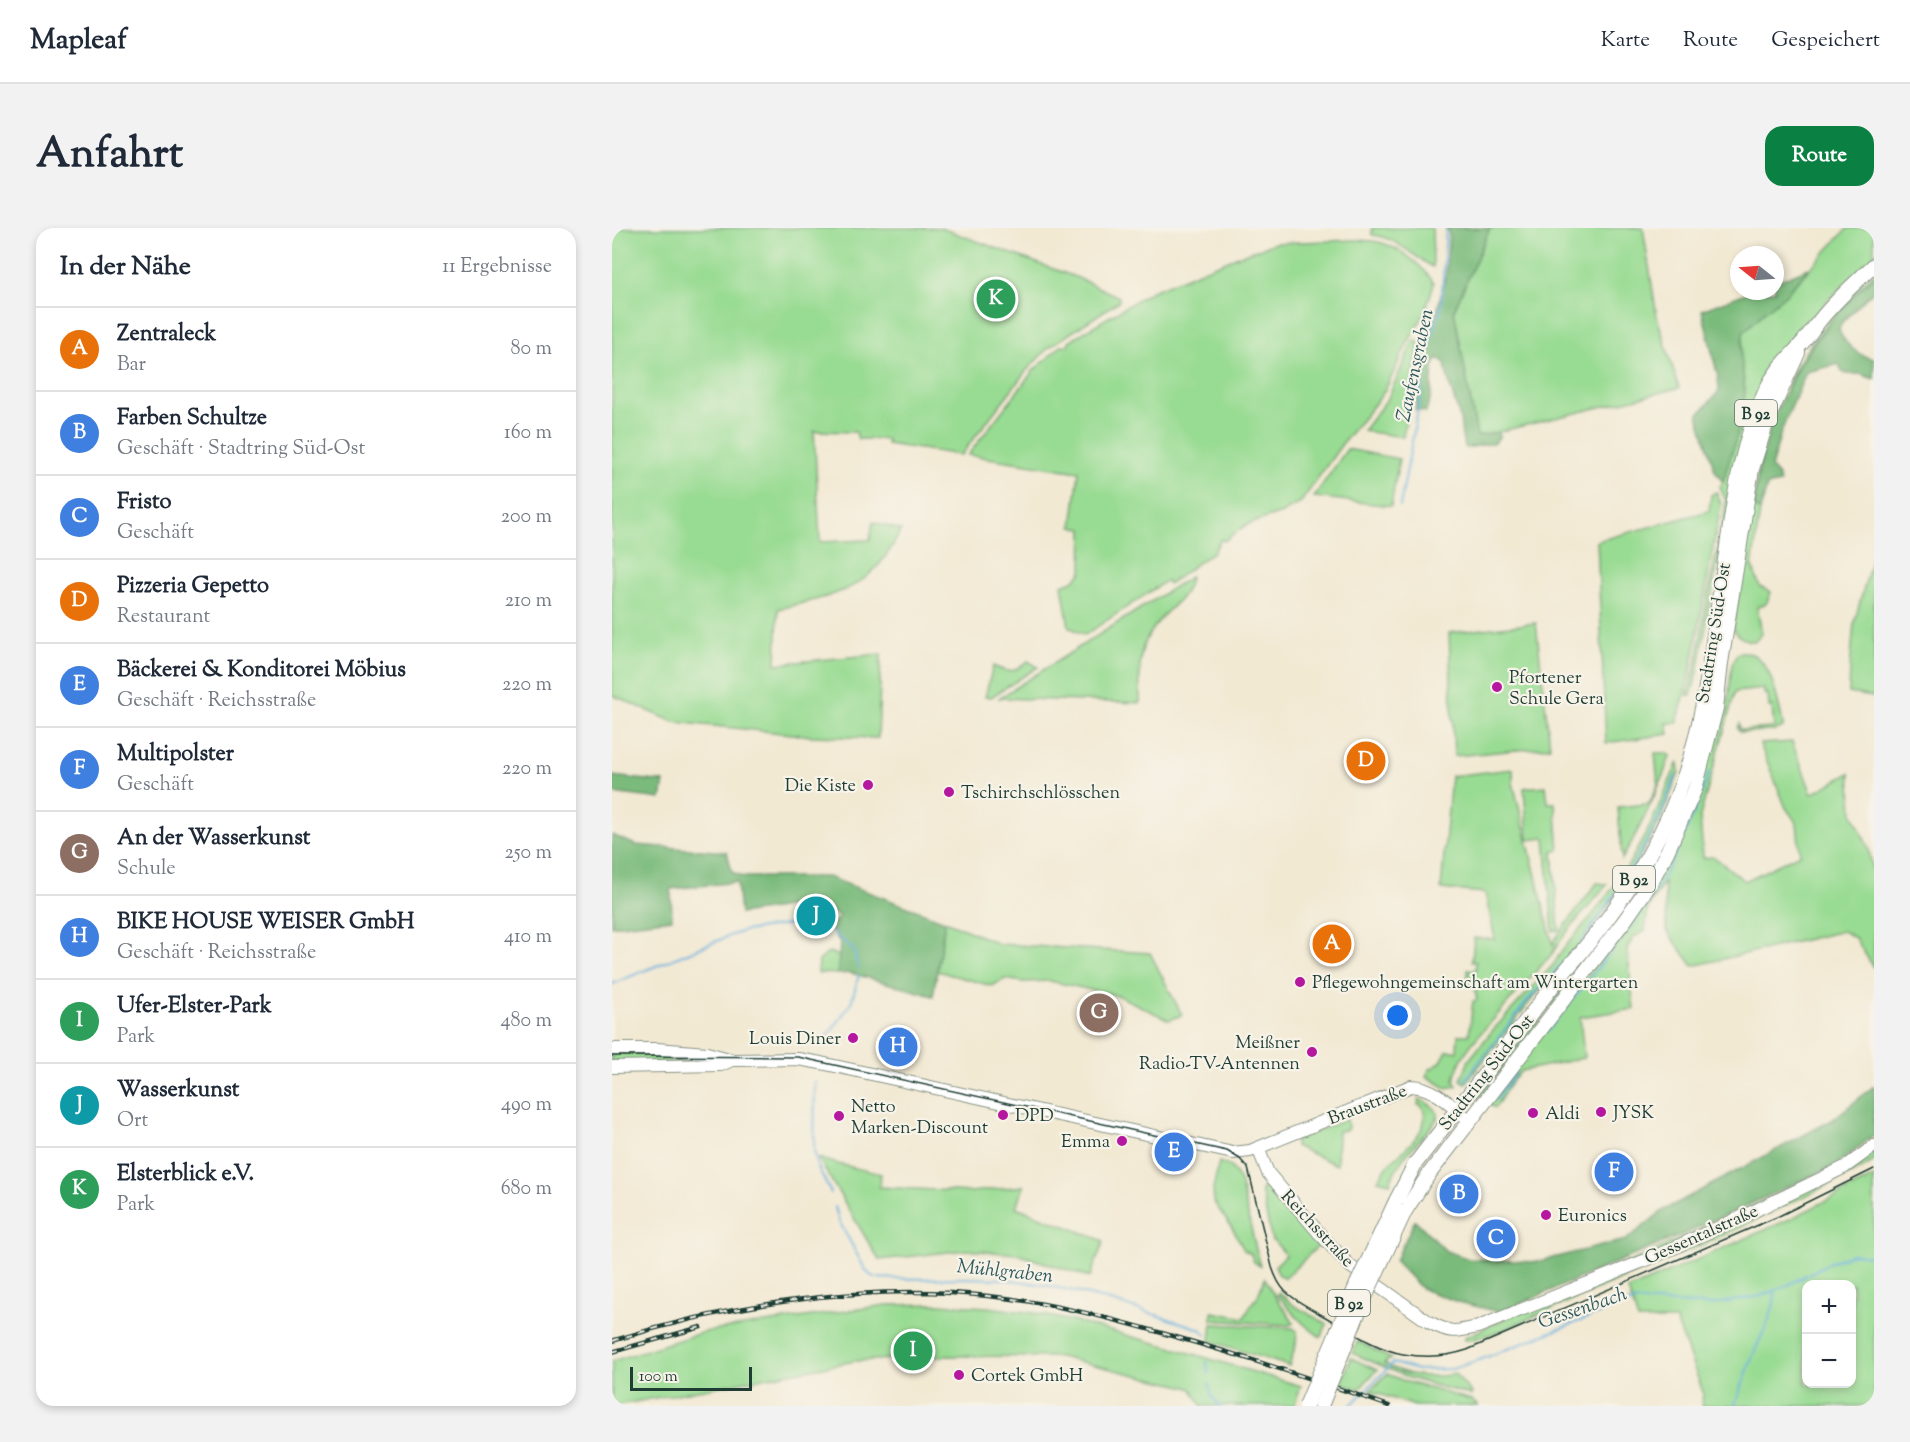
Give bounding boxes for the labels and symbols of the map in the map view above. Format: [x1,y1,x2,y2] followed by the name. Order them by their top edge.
[1730,246,1784,300] north arrow
[976,276,1016,322] pin: K
[1390,306,1443,425] water label: Zaufensgraben
[1735,400,1777,426] road number: B 92
[1691,561,1739,705] street label: Stadtring Süd-Ost
[1509,666,1604,713] place label: Pfortener Schule Gera
[1490,680,1504,694] marker: Pfortener Schule Gera
[1346,738,1386,784] pin: D
[785,774,856,800] place label: Die Kiste
[861,778,875,792] marker: Die Kiste
[961,781,1120,807] place label: Tschirchschlösschen
[942,785,956,799] marker: Tschirchschlösschen
[1613,866,1655,892] road number: B 92
[796,894,836,938] pin: J
[1312,922,1352,966] pin: A
[1312,971,1639,997] place label: Pflegewohngemeinschaft am Wintergarten
[1293,975,1307,989] marker: Pflegewohngemeinschaft am Wintergarten
[1080,990,1118,1036] pin: G
[1383,1001,1412,1030] your location
[1434,1009,1541,1137] street label: Stadtring Süd-Ost
[878,1024,918,1070] pin: H
[749,1027,841,1053] place label: Louis Diner
[846,1031,860,1045] marker: Louis Diner
[1139,1031,1300,1078] place label: Meißner Radio-TV-Antennen
[1305,1045,1319,1059] marker: Meißner Radio-TV-Antennen
[1324,1079,1411,1133] street label: Braustraße
[851,1095,988,1142] place label: Netto Marken-Discount
[1612,1101,1654,1127] place label: JYSK
[1545,1102,1580,1128] place label: Aldi
[1015,1104,1054,1130] place label: DPD
[1594,1105,1608,1119] marker: JYSK
[1526,1106,1540,1120] marker: Aldi
[996,1108,1010,1122] marker: DPD
[832,1109,846,1123] marker: Netto Marken-Discount
[1061,1130,1110,1156] place label: Emma
[1154,1130,1194,1174] pin: E
[1115,1134,1129,1148] marker: Emma
[1594,1150,1634,1194] pin: F
[1440,1172,1478,1216] pin: B
[1274,1185,1359,1274] street label: Reichsstraße
[1641,1199,1763,1272] street label: Gessentalstraße
[1558,1204,1627,1230] place label: Euronics
[1539,1208,1553,1222] marker: Euronics
[1476,1216,1516,1262] pin: C
[955,1253,1055,1292] water label: Mühlgraben
[1535,1281,1631,1338] water label: Gessenbach
[1328,1290,1370,1316] road number: B 92
[894,1328,932,1374] pin: I
[630,1364,752,1392] scale bar
[971,1364,1083,1390] place label: Cortek GmbH
[952,1368,966,1382] marker: Cortek GmbH

